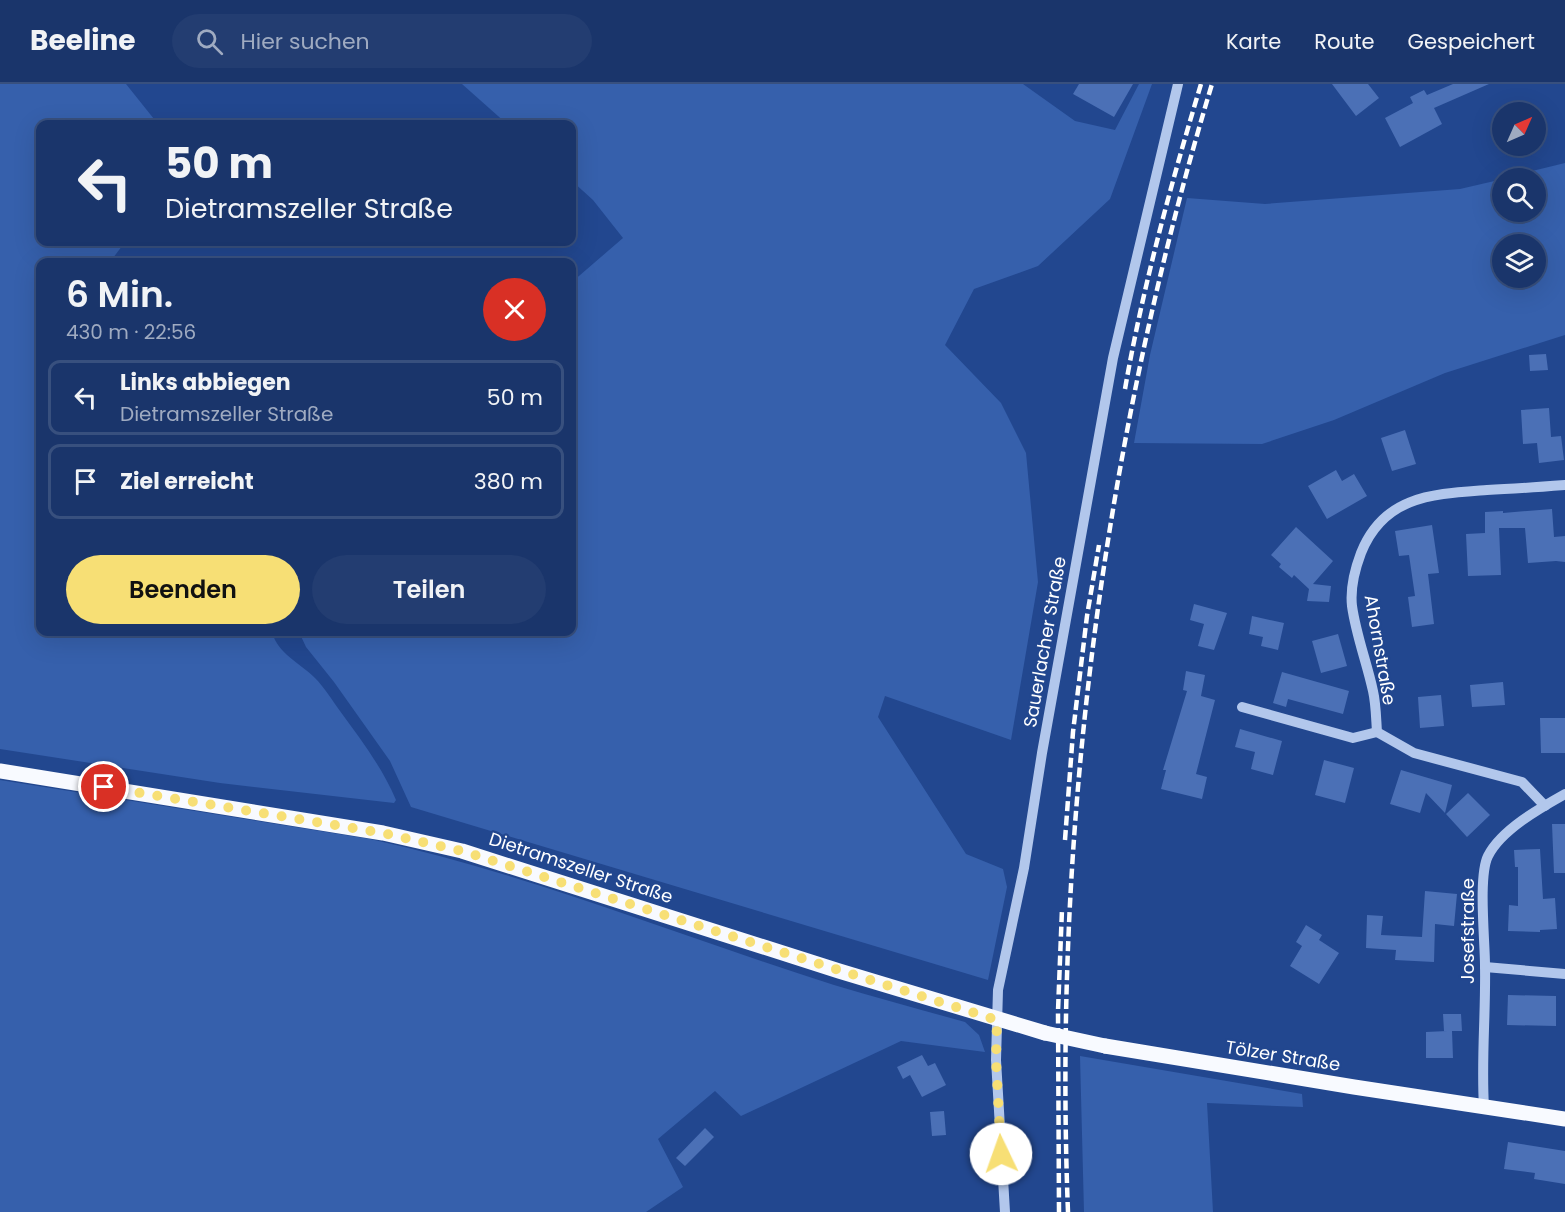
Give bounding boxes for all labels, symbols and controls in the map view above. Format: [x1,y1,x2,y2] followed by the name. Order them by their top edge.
[172,14,592,68] search box
[30,21,136,60] text: Beeline
[193,25,226,58] icon: search
[241,26,370,57] text: Hier suchen
[1226,27,1281,56] text: Karte
[1314,27,1375,56] text: Route
[1408,27,1535,56] text: Gespeichert
[1492,102,1546,156] north arrow
[1492,102,1546,288] map controls
[165,134,273,193] text: 50 m
[66,144,144,222] icon: left
[1492,168,1546,222] button: search
[165,190,453,227] text: Dietramszeller Straße
[1492,234,1546,288] button: layers
[66,269,173,320] text: 6 Min.
[483,278,546,341] button: close
[66,318,196,346] text: 430 m · 22:56
[120,367,291,398] text: Links abbiegen
[69,381,102,414] icon: left
[487,382,543,413] text: 50 m
[120,400,333,428] text: Dietramszeller Straße
[69,465,102,498] icon: arrive
[120,466,254,497] text: Ziel erreicht
[474,466,543,497] text: 380 m
[1017,554,1072,729] street label: Sauerlacher Straße
[66,555,300,624] button: Beenden
[312,555,546,624] button: Teilen
[1358,593,1402,707] street label: Ahornstraße
[78,761,129,812] pin
[87,770,120,803] icon: arrive
[486,826,676,909] street label: Dietramszeller Straße
[1455,878,1480,984] street label: Josefstraße
[1224,1034,1342,1077] street label: Tölzer Straße
[969,1122,1033,1186] position arrow

